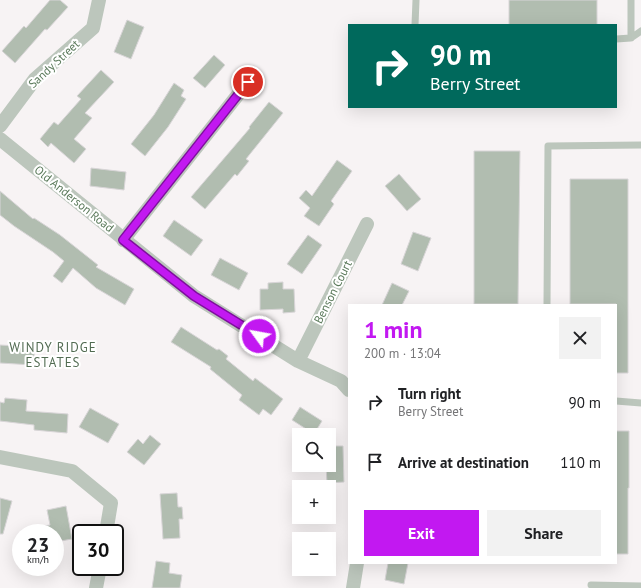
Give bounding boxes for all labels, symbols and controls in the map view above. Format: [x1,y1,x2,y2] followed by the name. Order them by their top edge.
[25,36,82,91] street label: Sandy Street
[430,36,491,73] text: 90 m
[364,40,416,92] icon: right
[231,65,265,99] pin
[237,71,259,93] icon: arrive
[430,72,520,95] text: Berry Street
[32,162,117,235] street label: Old Anderson Road
[310,258,355,326] street label: Benson Court
[364,314,423,345] text: 1 min
[238,315,280,357] position arrow
[559,317,601,359] button: close
[9,339,97,371] district label: WINDY RIDGE ESTATES
[364,345,441,362] text: 200 m · 13:04
[398,384,461,403] text: Turn right
[364,391,386,413] icon: right
[568,393,601,412] text: 90 m
[398,403,463,420] text: Berry Street
[292,428,336,576] map controls
[292,428,336,472] button: search
[364,451,386,473] icon: arrive
[398,453,529,472] text: Arrive at destination
[560,453,601,472] text: 110 m
[292,480,336,524] button: +
[364,510,479,556] button: Exit
[487,510,601,556] button: Share
[72,524,124,576] speed limit sign: 30
[27,532,49,558] text: 23
[292,532,336,576] button: −
[27,553,49,566] text: km/h

